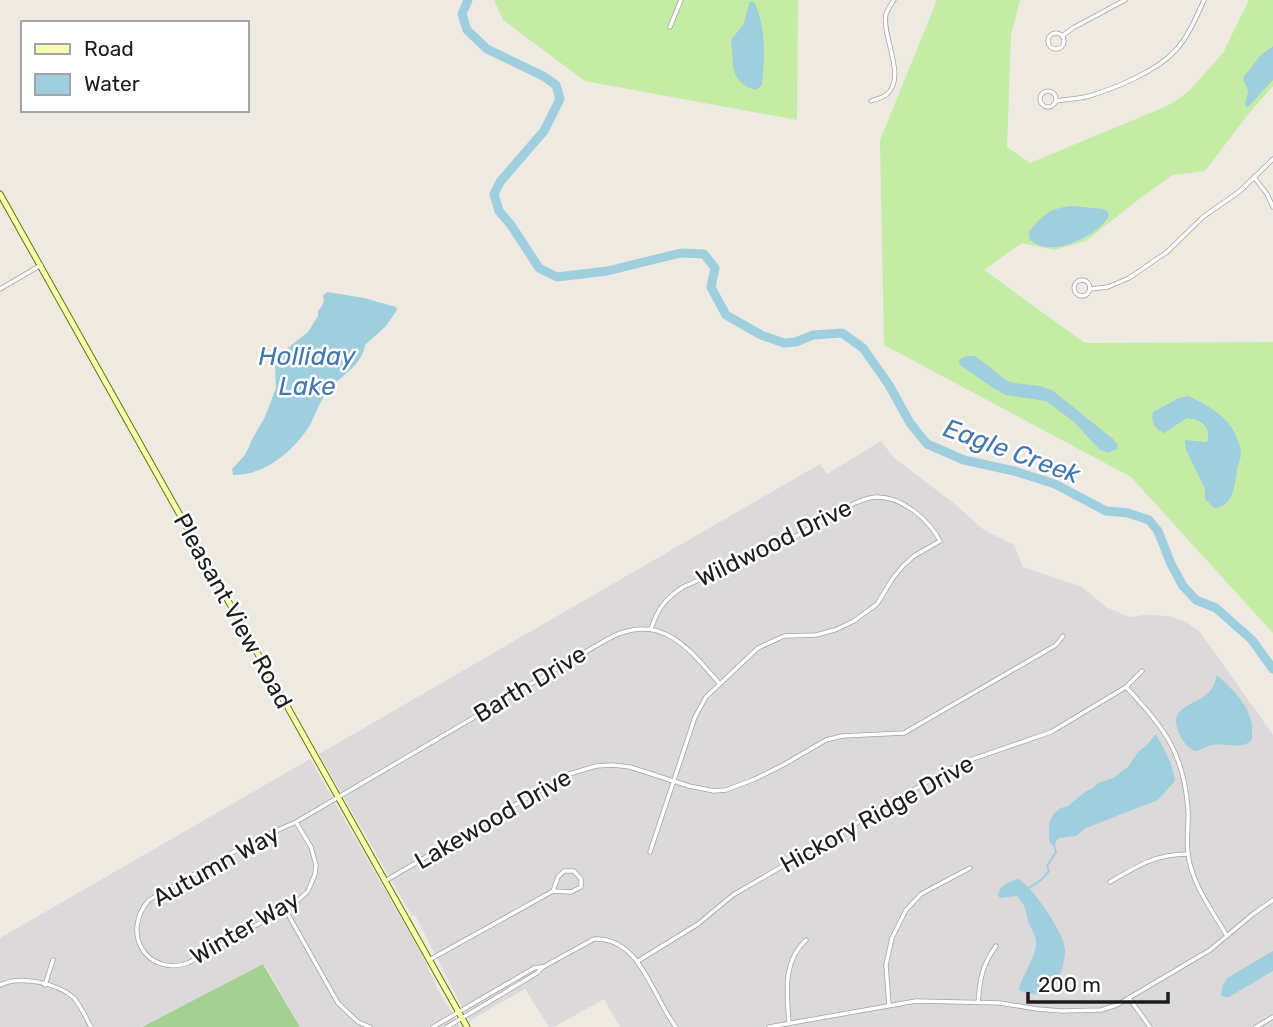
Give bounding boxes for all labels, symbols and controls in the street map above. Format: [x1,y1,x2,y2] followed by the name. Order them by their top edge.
[21,21,248,112] legend
[84,36,134,61] text: Road
[84,71,140,96] text: Water
[258,341,356,402] water label: Holliday Lake
[939,412,1085,491] water label: Eagle Creek
[692,493,856,593] street label: Wildwood Drive
[168,509,298,713] street label: Pleasant View Road
[469,640,591,728] street label: Barth Drive
[775,749,979,879] street label: Hickory Ridge Drive
[410,763,576,875] street label: Lakewood Drive
[148,820,284,912] street label: Autumn Way
[186,886,304,970] street label: Winter Way
[1028,960,1168,1004] scale bar
[1038,972,1101,997] text: 200 m

